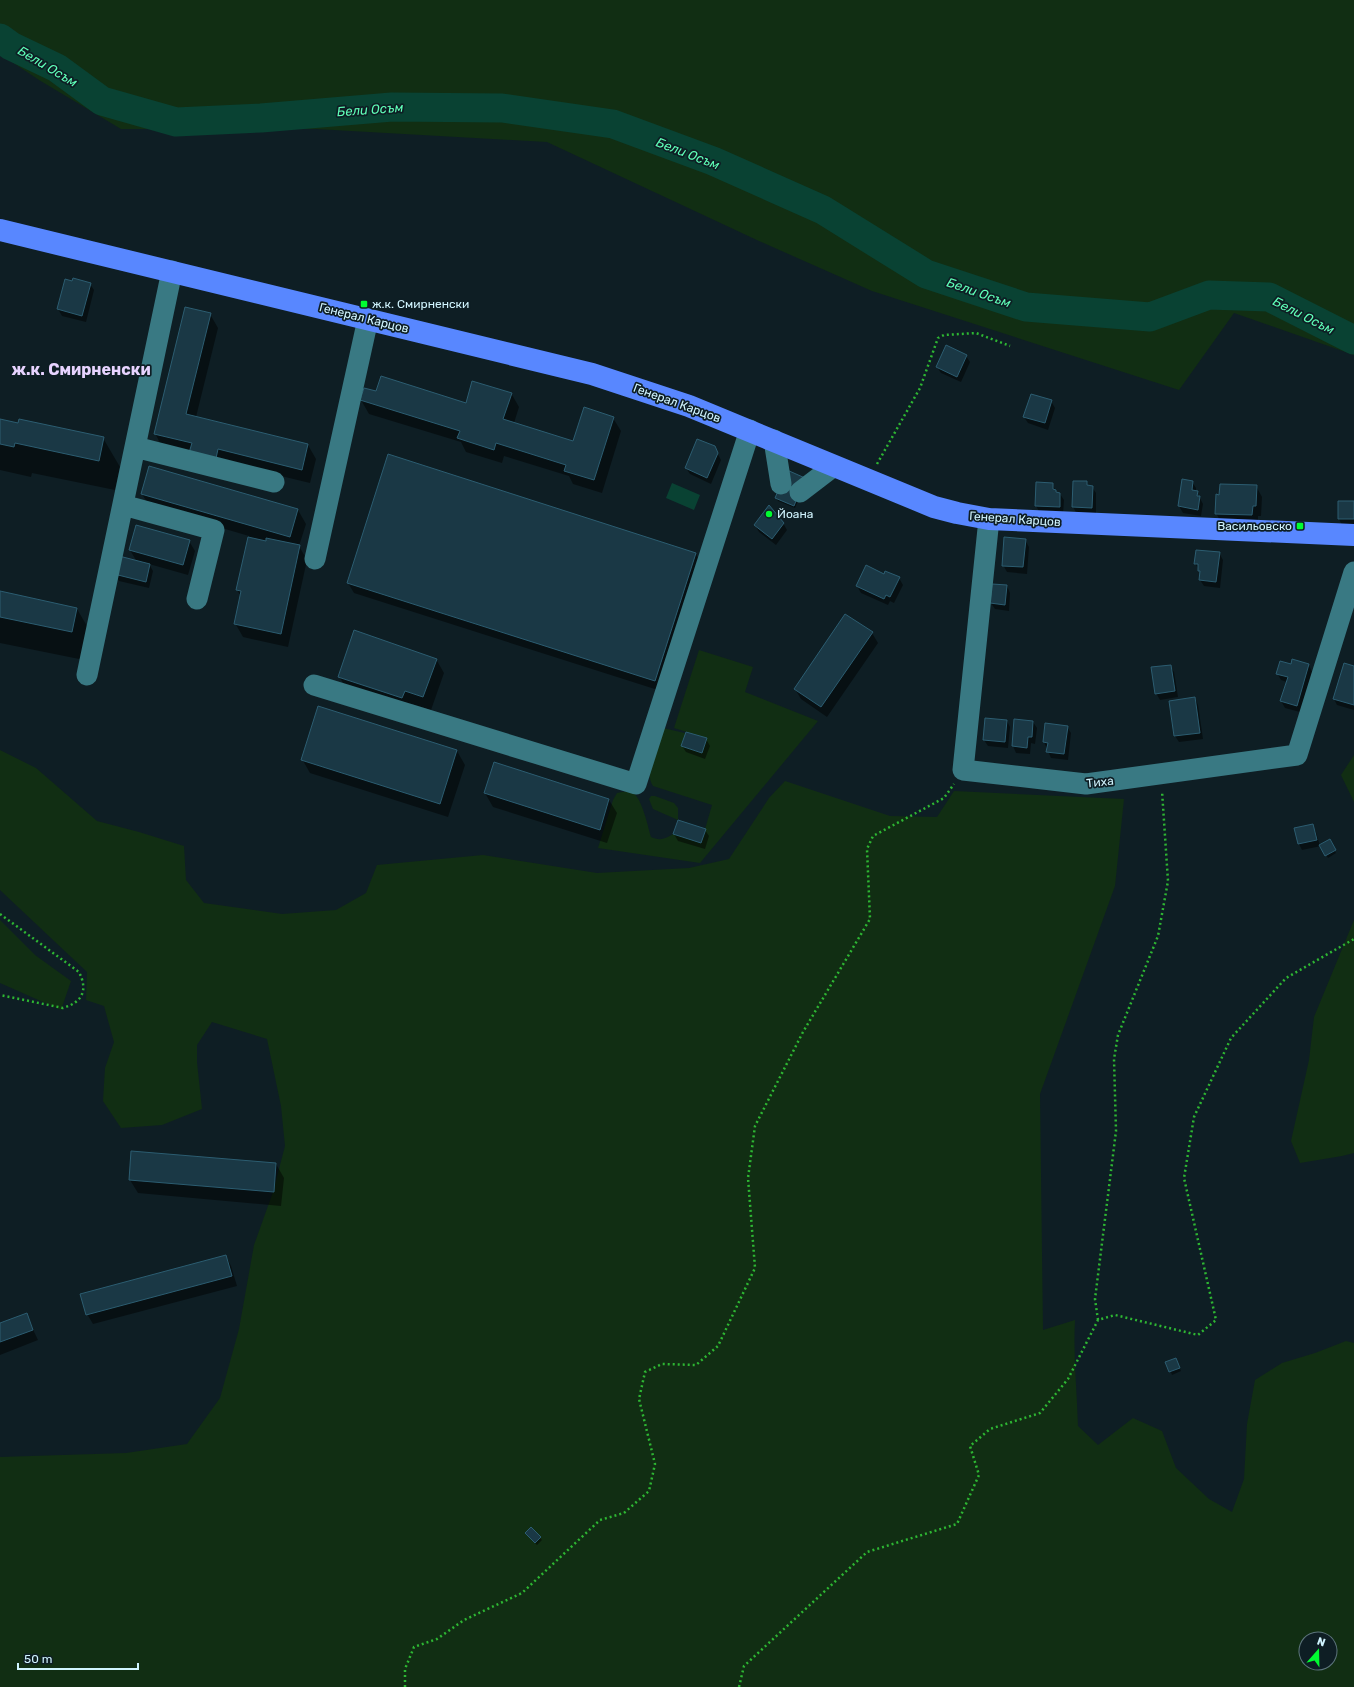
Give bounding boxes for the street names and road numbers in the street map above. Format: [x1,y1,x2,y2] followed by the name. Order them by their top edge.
[318,300,410,336] street label: Генерал Карцов
[632,381,723,425] street label: Генерал Карцов
[969,509,1061,529] street label: Генерал Карцов
[1086,774,1114,790] street label: Тиха

